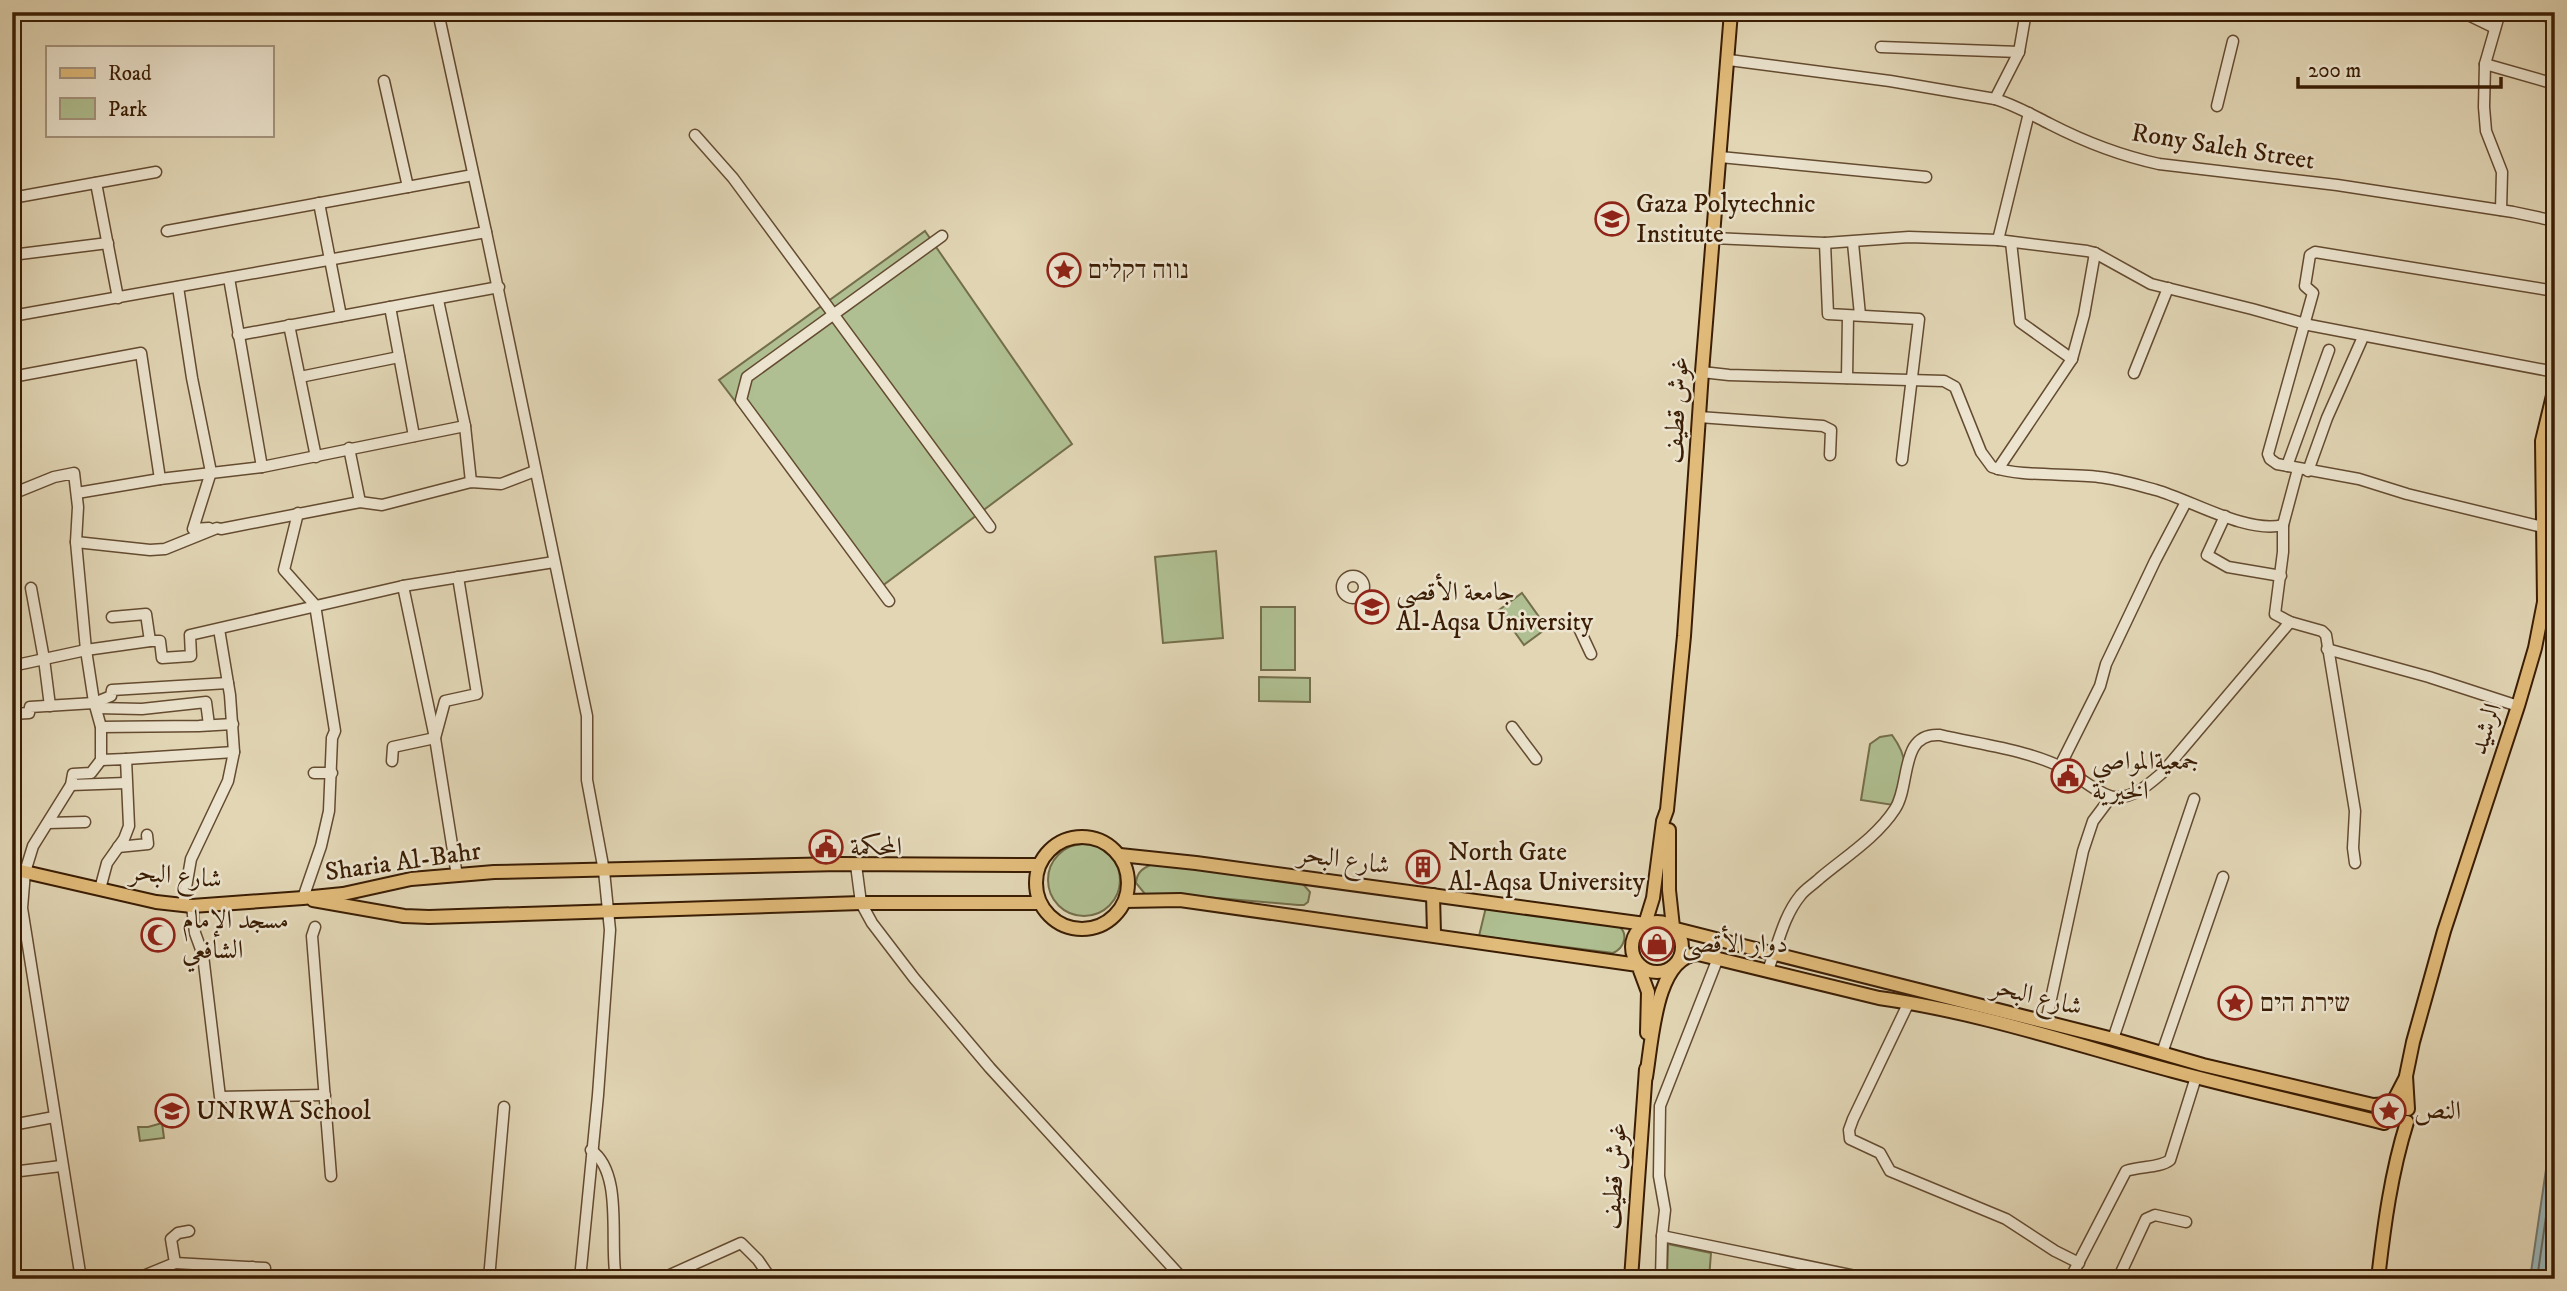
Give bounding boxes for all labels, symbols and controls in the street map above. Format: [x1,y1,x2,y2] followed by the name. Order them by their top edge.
[46,46,273,136] legend
[2298,46,2500,90] scale bar
[2308,58,2361,84] text: 200 m
[108,61,152,87] text: Road
[108,97,148,123] text: Park
[2129,116,2317,178] street label: Rony Saleh Street
[1636,188,1816,251] place label: Gaza Polytechnic Institute
[1593,200,1631,238] school or university icon: Gaza Polytechnic Institute
[1045,251,1083,289] place icon: נווה דקלים
[1088,254,1189,287] place label: נווה דקלים
[1657,355,1697,465] street label: غوش قطيف
[1396,573,1594,639] place label: جامعة الأقصى Al-Aqsa University
[1353,588,1391,626] school or university icon: جامعة الأقصى Al-Aqsa University
[2462,699,2510,759] street label: الرشيد
[2092,745,2199,808] place label: جمعيةالمواصي الخيرية
[2049,757,2087,795] public building icon: جمعيةالمواصي الخيرية
[807,828,845,866] public building icon: المحكمة
[850,831,902,864] place label: المحكمة
[323,835,483,889] street label: Sharia Al-Bahr
[1448,836,1646,899] place label: North Gate Al-Aqsa University
[1293,837,1392,887] street label: شارع البحر
[1404,848,1442,886] building icon: North Gate Al-Aqsa University
[125,855,223,900] street label: شارع البحر
[182,904,289,973] place label: مسجد الإمام الشافعي
[139,916,177,954] mosque icon: مسجد الإمام الشافعي
[1638,925,1676,963] shop icon: دوار الأقصى
[1682,925,1788,962] place label: دوار الأقصى
[1984,969,2086,1028] street label: شارع البحر
[2216,984,2254,1022] place icon: שירת הים
[2260,987,2350,1020] place label: שירת הים
[153,1092,191,1130] school or university icon: UNRWA School
[2370,1092,2408,1130] place icon: النص
[196,1095,371,1128] place label: UNRWA School
[2414,1095,2461,1128] place label: النص
[1595,1121,1635,1231] street label: غوش قطيف

